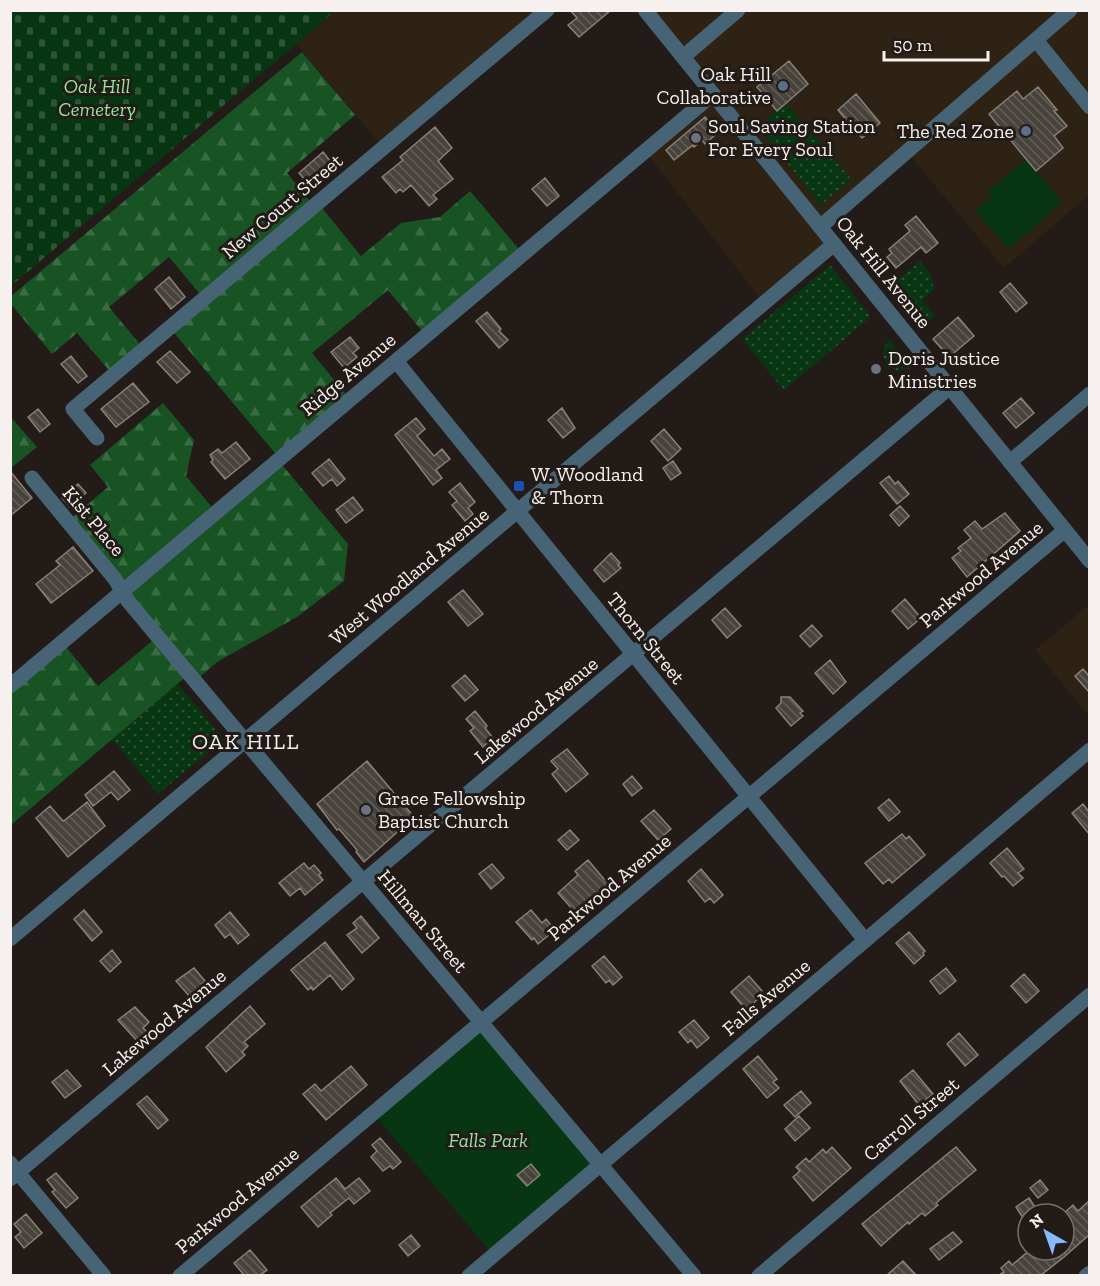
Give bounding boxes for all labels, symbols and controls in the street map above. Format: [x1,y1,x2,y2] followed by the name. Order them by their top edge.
[884,24,988,62] scale bar
[893,34,933,56] text: 50 m
[657,62,771,109] place label: Oak Hill Collaborative
[58,74,136,121] park label: Oak Hill Cemetery
[776,79,790,93] marker: Oak Hill Collaborative
[708,114,876,161] place label: Soul Saving Station For Every Soul
[897,119,1014,143] place label: The Red Zone
[1019,124,1033,138] marker: The Red Zone
[689,131,703,145] marker: Soul Saving Station For Every Soul
[217,148,348,264] street label: New Court Street
[831,211,937,333] street label: Oak Hill Avenue
[296,327,400,421] street label: Ridge Avenue
[888,346,1000,393] place label: Doris Justice Ministries
[869,362,883,376] marker: Doris Justice Ministries
[531,462,643,509] place label: W. Woodland & Thorn
[512,479,526,493] marker: W. Woodland & Thorn
[58,481,130,561] street label: Kist Place
[324,502,494,650] street label: West Woodland Avenue
[914,515,1048,633] street label: Parkwood Avenue
[602,587,691,689] street label: Thorn Street
[469,651,603,769] street label: Lakewood Avenue
[192,728,300,755] district label: OAK HILL
[378,786,526,833] place label: Grace Fellowship Baptist Church
[359,803,373,817] marker: Grace Fellowship Baptist Church
[542,828,676,946] street label: Parkwood Avenue
[373,865,473,978] street label: Hillman Street
[717,953,815,1041] street label: Falls Avenue
[97,963,231,1081] street label: Lakewood Avenue
[858,1072,964,1166] street label: Carroll Street
[448,1128,528,1152] park label: Falls Park
[170,1141,304,1259] street label: Parkwood Avenue
[1016,1202,1076,1262] north arrow
[1026,1210,1047,1232] text: N

